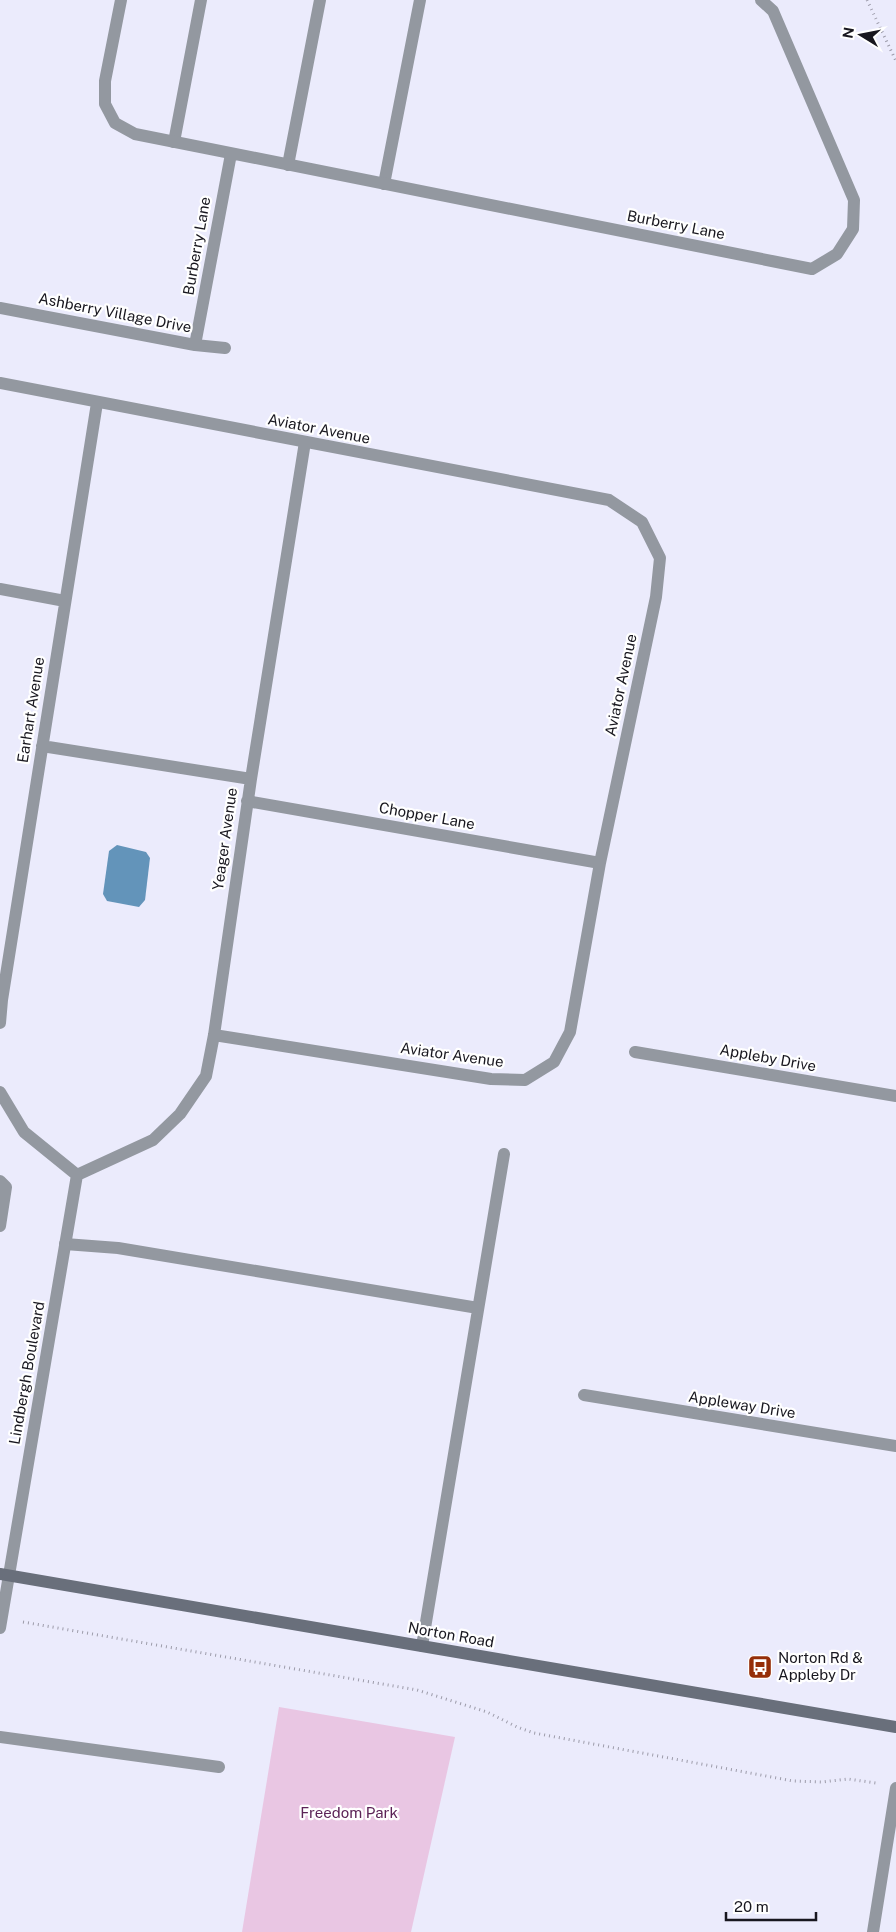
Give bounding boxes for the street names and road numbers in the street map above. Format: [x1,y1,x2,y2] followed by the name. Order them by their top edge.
[179,195,214,296] street label: Burberry Lane
[626,207,727,242] street label: Burberry Lane
[37,289,193,336] street label: Ashberry Village Drive
[266,410,372,447] street label: Aviator Avenue
[601,632,640,738] street label: Aviator Avenue
[14,656,47,764] street label: Earhart Avenue
[209,787,240,891] street label: Yeager Avenue
[378,799,476,832] street label: Chopper Lane
[399,1039,505,1070] street label: Aviator Avenue
[719,1041,818,1074] street label: Appleby Drive
[6,1300,47,1446] street label: Lindbergh Boulevard
[687,1388,797,1421] street label: Appleway Drive
[407,1619,496,1650] street label: Norton Road

